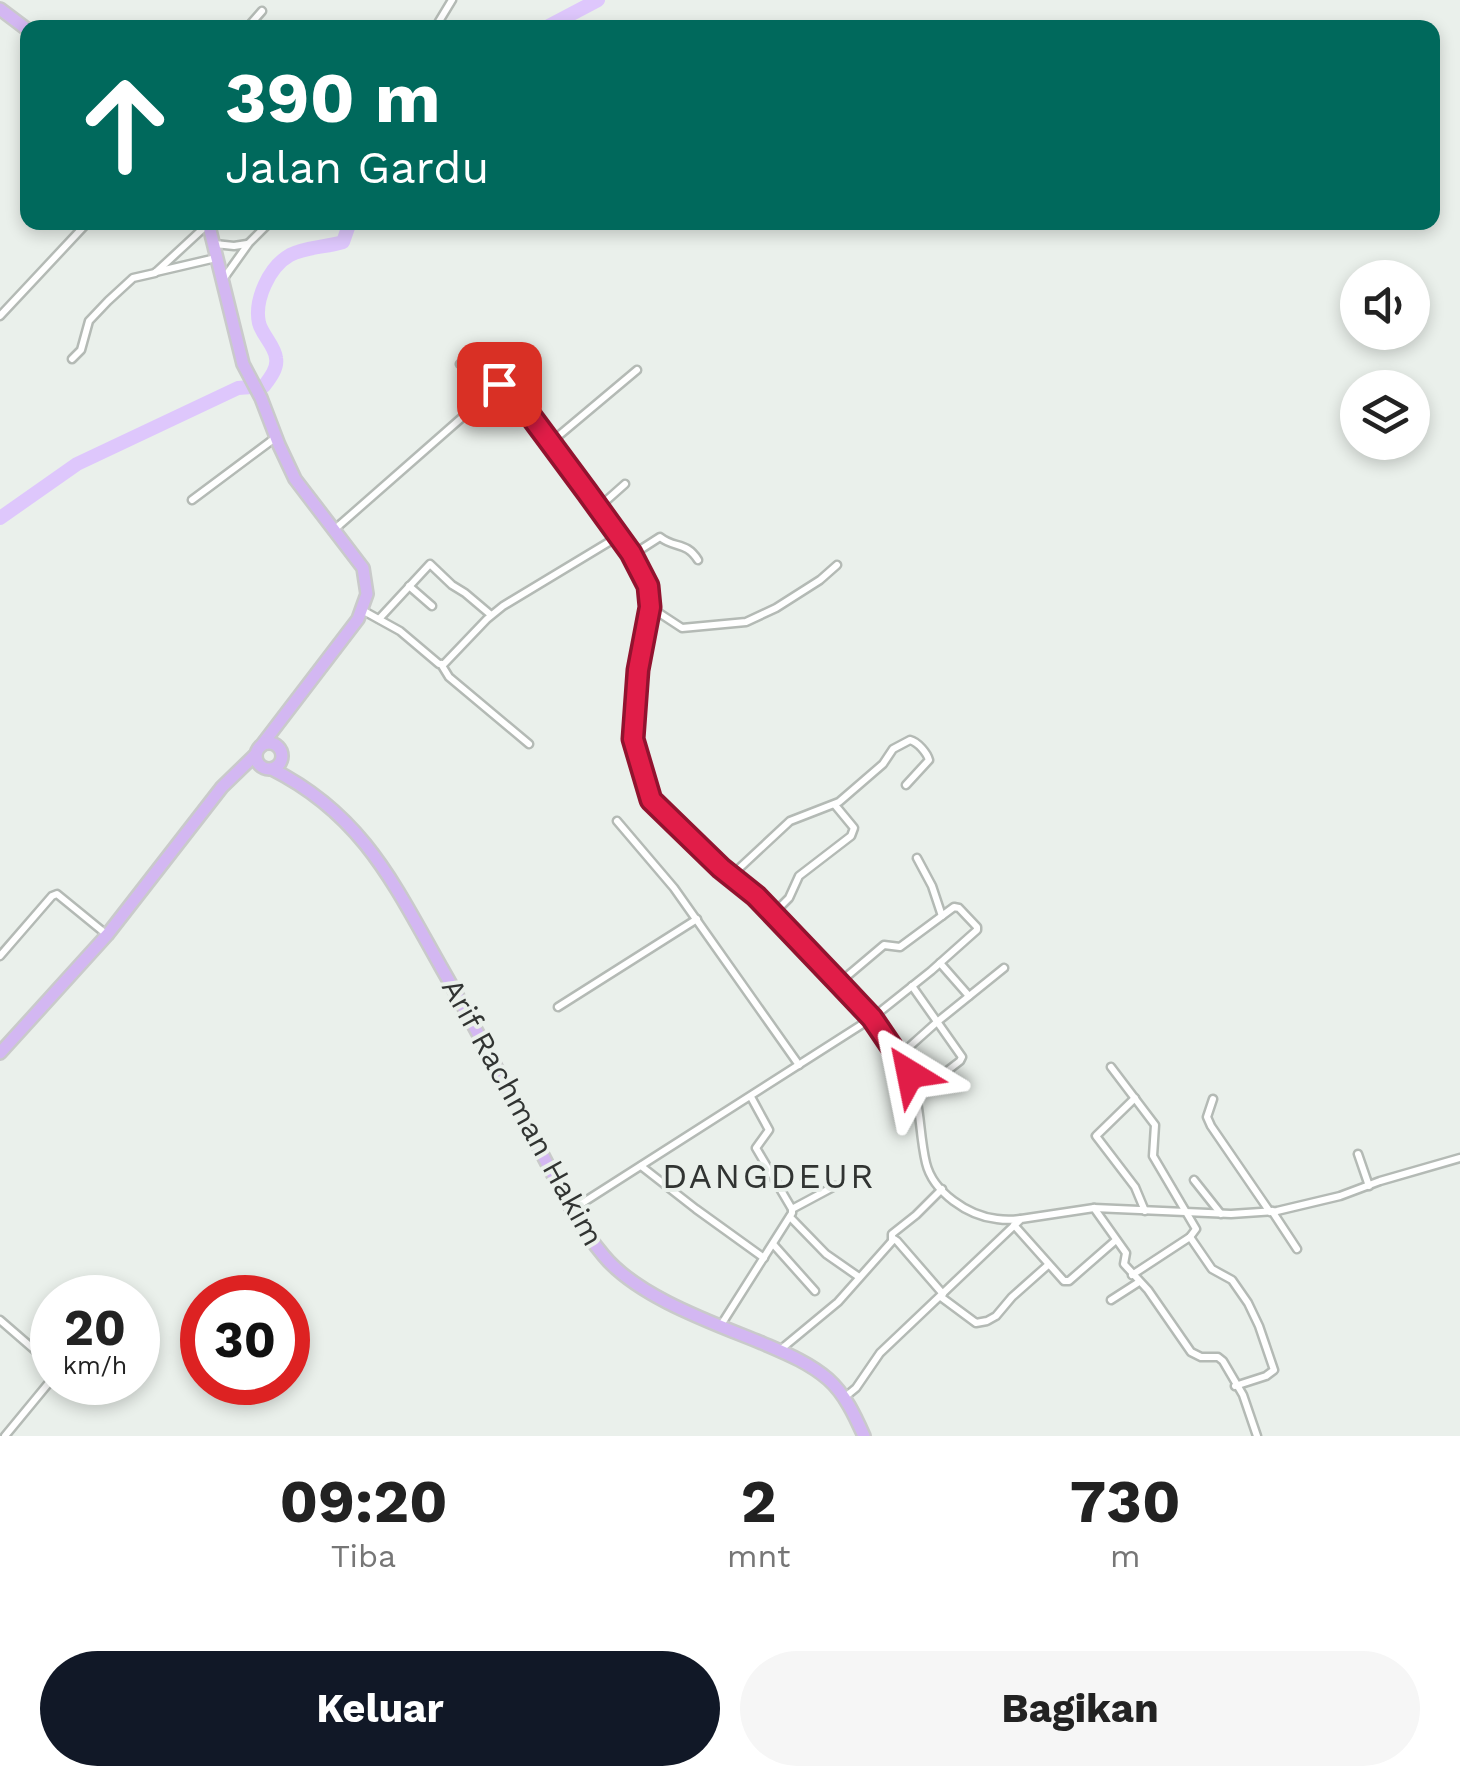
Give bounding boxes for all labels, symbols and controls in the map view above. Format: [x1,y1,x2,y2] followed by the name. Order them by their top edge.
[225,57,441,139] text: 390 m
[60,60,190,190] icon: ahead
[225,141,489,194] text: Jalan Gardu
[1340,260,1430,460] map controls
[1340,260,1430,350] button: sound
[457,342,542,427] pin
[472,357,527,412] icon: arrive
[1340,370,1430,460] button: layers
[435,972,611,1252] street label: Arif Rachman Hakim
[858,1022,962,1126] position arrow
[662,1155,876,1197] district label: DANGDEUR
[180,1275,310,1405] speed limit sign: 30
[64,1298,126,1357] text: 20
[63,1351,127,1380] text: km/h
[279,1466,448,1537] text: 09:20
[741,1466,777,1537] text: 2
[1070,1466,1181,1537] text: 730
[331,1537,396,1575] text: Tiba
[727,1537,790,1575] text: mnt
[1110,1537,1140,1575] text: m
[40,1651,720,1766] button: Keluar
[740,1651,1420,1766] button: Bagikan

